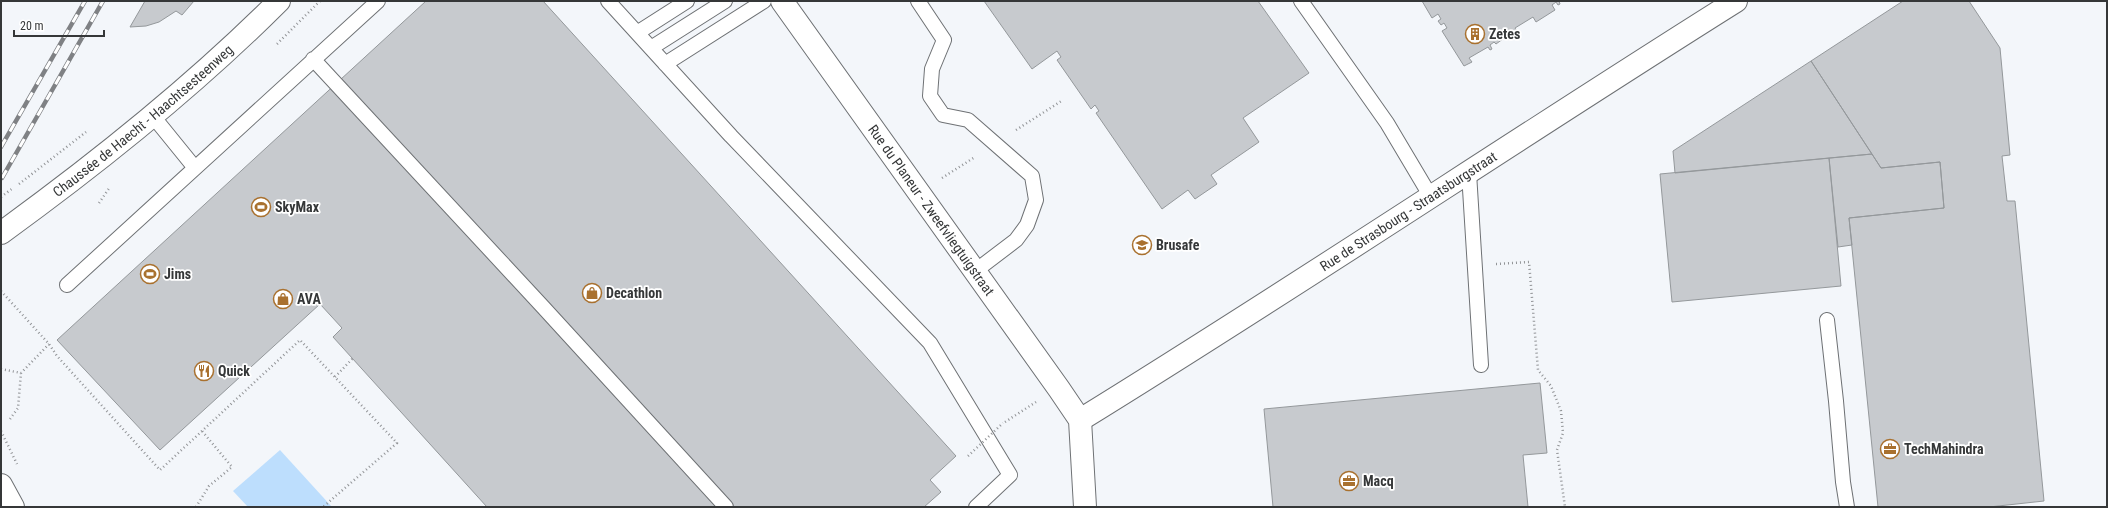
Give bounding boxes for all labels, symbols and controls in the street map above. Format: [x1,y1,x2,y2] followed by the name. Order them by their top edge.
[14,12,104,38] scale bar
[20,19,44,33] text: 20 m
[1464,23,1486,45] building icon: Zetes
[1489,26,1520,42] place label: Zetes
[50,42,236,200] street label: Chaussée de Haecht - Haachtsesteenweg
[865,122,998,299] street label: Rue du Planeur - Zweefvliegtuigstraat
[1317,148,1500,274] street label: Rue de Strasbourg - Straatsburgstraat
[250,196,272,218] sports icon: SkyMax
[275,199,320,215] place label: SkyMax
[1131,234,1153,256] school or university icon: Brusafe
[1156,237,1200,253] place label: Brusafe
[139,263,161,285] sports icon: Jims
[164,266,191,282] place label: Jims
[581,282,603,304] shop icon: Decathlon
[606,285,662,301] place label: Decathlon
[272,288,294,310] shop icon: AVA
[297,291,321,307] place label: AVA
[193,360,215,382] restaurant icon: Quick
[218,363,250,379] place label: Quick
[1879,438,1901,460] office icon: TechMahindra
[1904,441,1984,457] place label: TechMahindra
[1338,470,1360,492] office icon: Macq
[1363,473,1394,489] place label: Macq

